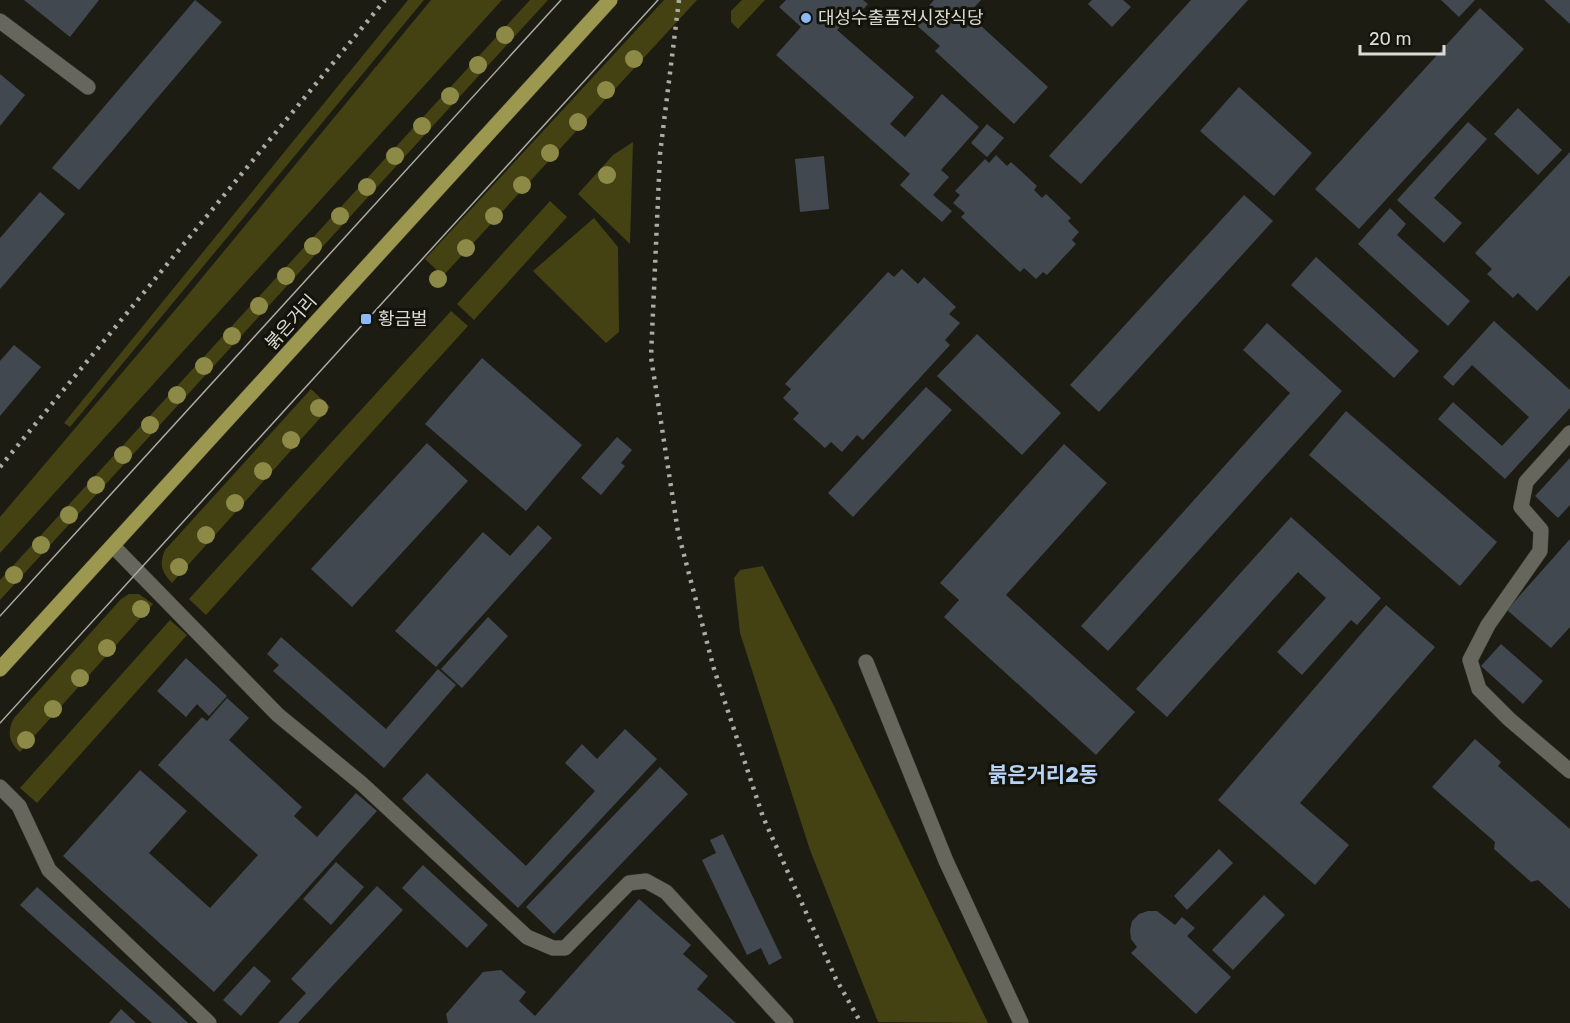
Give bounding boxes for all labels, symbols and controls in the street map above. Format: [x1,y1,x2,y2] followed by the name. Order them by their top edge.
[818,7,984,29] place label: 대성수출품전시장식당
[799,11,813,25] marker: 대성수출품전시장식당
[1360,18,1444,56] scale bar
[1369,28,1411,50] text: 20 m
[261,290,321,354] street label: 붉은거리
[378,308,428,330] place label: 황금벌
[359,312,373,326] marker: 황금벌
[988,762,1098,787] district label: 붉은거리2동

